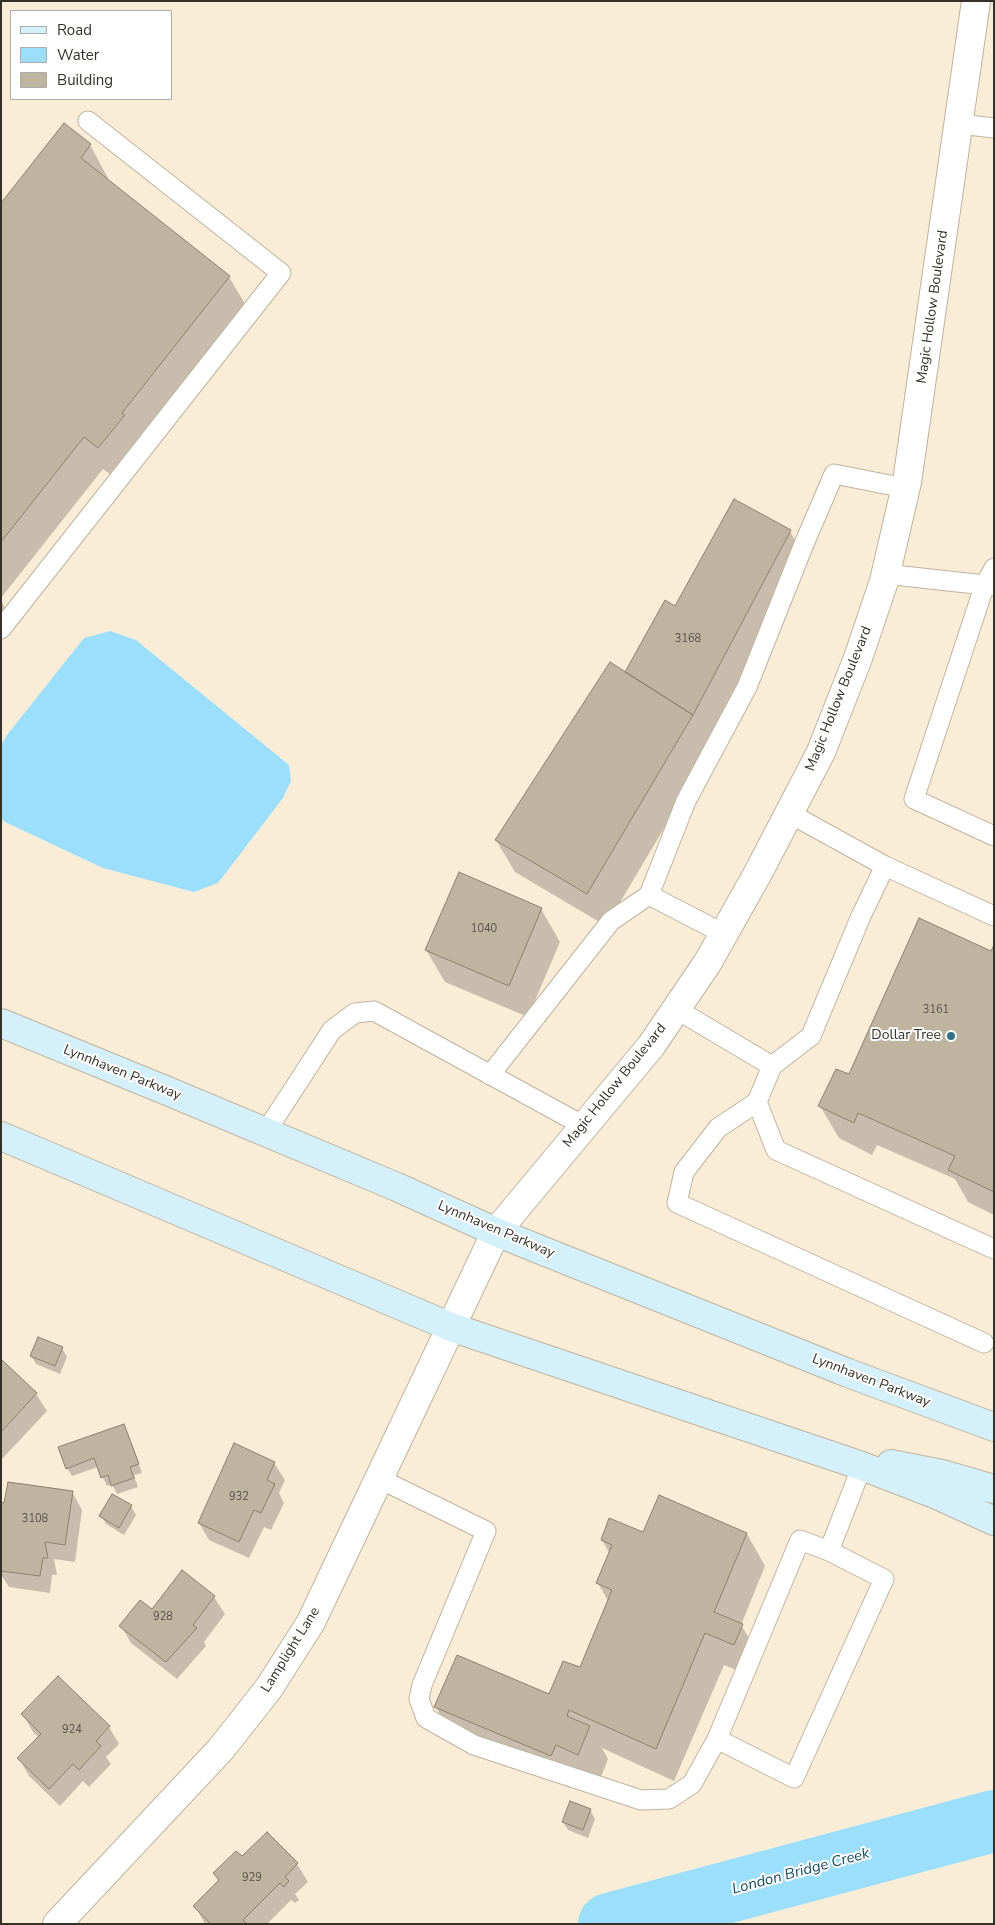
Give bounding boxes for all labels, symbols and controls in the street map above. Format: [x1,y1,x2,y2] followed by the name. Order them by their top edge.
[10,10,172,100] legend
[57,20,92,40] text: Road
[57,45,99,65] text: Water
[57,70,113,90] text: Building
[914,229,952,385] street label: Magic Hollow Boulevard
[802,624,876,774] street label: Magic Hollow Boulevard
[675,632,701,646] house number: 3168
[471,922,497,936] house number: 1040
[923,1003,949,1017] house number: 3161
[560,1021,670,1151] street label: Magic Hollow Boulevard
[871,1028,941,1044] place label: Dollar Tree
[945,1030,957,1042] marker: Dollar Tree
[61,1042,183,1104] street label: Lynnhaven Parkway
[435,1198,557,1262] street label: Lynnhaven Parkway
[809,1351,933,1411] street label: Lynnhaven Parkway
[229,1490,249,1504] house number: 932
[22,1512,48,1526] house number: 3108
[258,1604,324,1696] street label: Lamplight Lane
[153,1610,173,1624] house number: 928
[62,1723,82,1737] house number: 924
[730,1845,872,1899] water label: London Bridge Creek
[242,1871,262,1885] house number: 929

